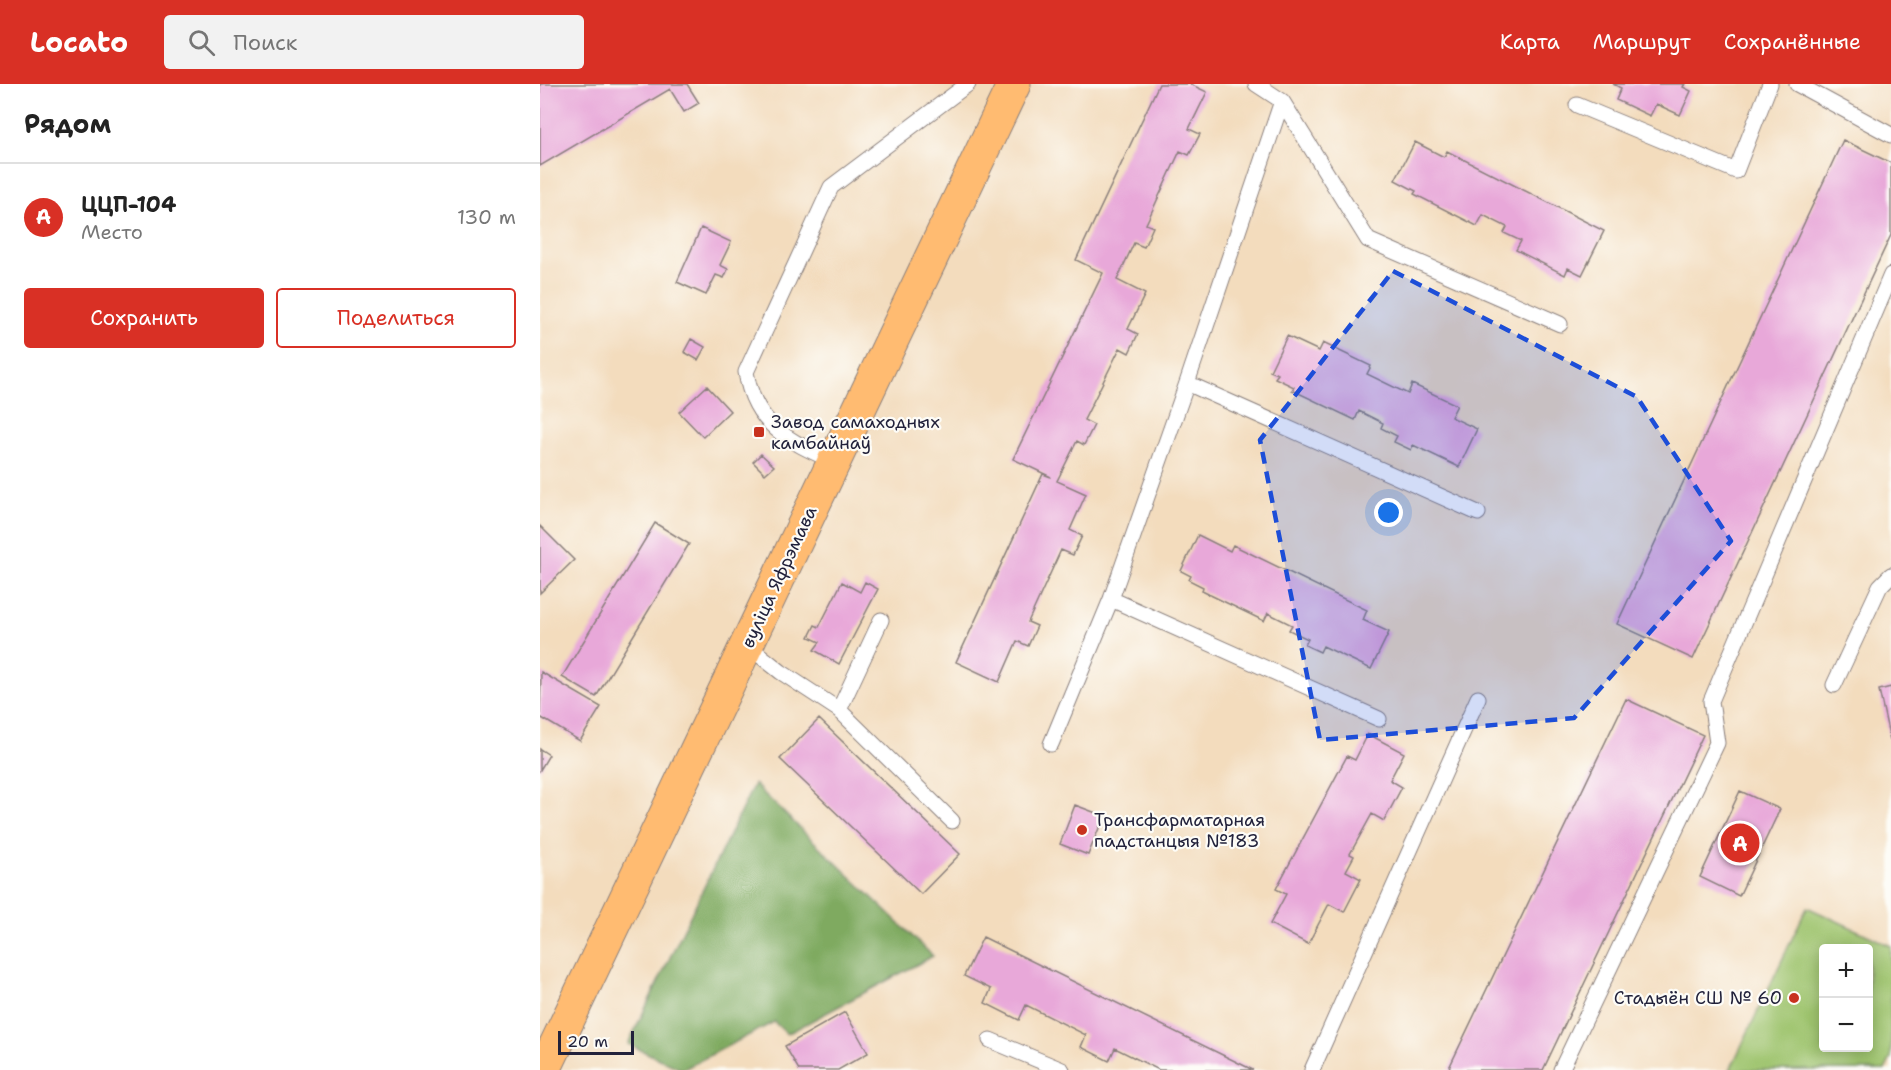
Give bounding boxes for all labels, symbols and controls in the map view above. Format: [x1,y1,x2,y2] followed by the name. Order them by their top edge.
[164,15,584,69] search box
[30,23,128,61] text: Locato
[185,26,218,59] icon: search
[233,28,297,57] text: Поиск
[1500,28,1560,56] text: Карта
[1593,28,1691,56] text: Маршрут
[1724,28,1861,56] text: Сохранённые
[24,106,111,141] text: Рядом
[81,190,176,219] text: ЦЦП-104
[36,204,51,230] text: A
[457,204,516,230] text: 130 m
[81,219,143,245] text: Место
[24,288,264,348] button: Сохранить
[276,288,516,348] button: Поделиться
[771,410,940,455] place label: Завод самаходных камбайнаў
[752,425,766,439] marker: Завод самаходных камбайнаў
[1374,498,1403,527] your location
[736,502,822,652] street label: вуліца Яфрэмава
[1094,808,1265,853] place label: Трансфарматарная падстанцыя №183
[1720,820,1760,866] pin: A
[1075,823,1089,837] marker: Трансфарматарная падстанцыя №183
[1819,944,1873,1052] map controls
[1819,944,1873,998] button: +
[1614,986,1782,1010] place label: Стадыён СШ № 60
[1787,991,1801,1005] marker: Стадыён СШ № 60
[1819,998,1873,1052] button: −
[558,1028,634,1056] scale bar
[567,1031,608,1052] text: 20 m

